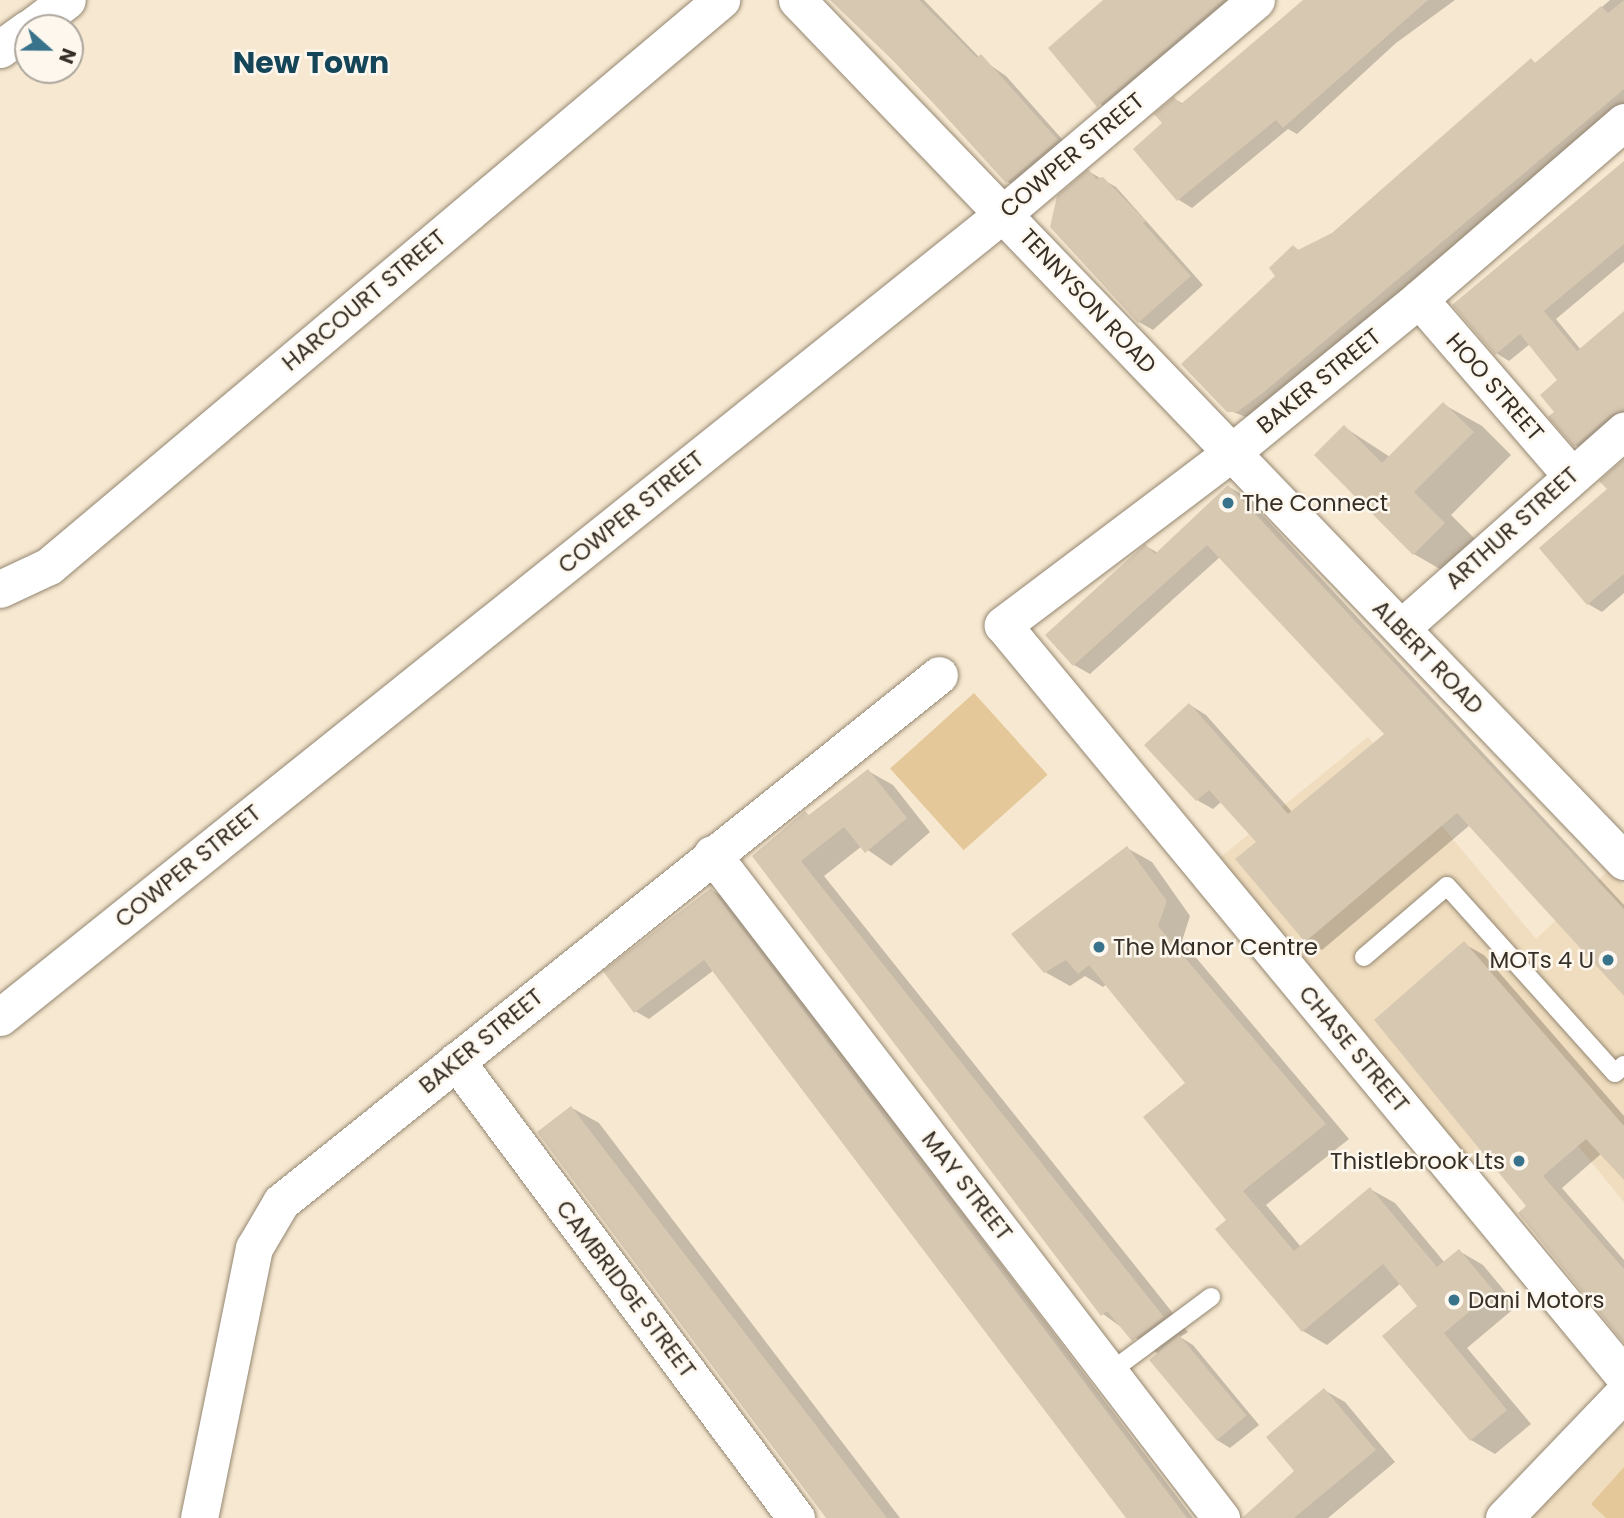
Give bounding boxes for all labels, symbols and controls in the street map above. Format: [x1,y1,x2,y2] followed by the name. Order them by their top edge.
[14,14,84,84] north arrow
[52,44,82,67] text: N
[233,45,389,81] district label: New Town
[994,87,1150,223] street label: COWPER STREET
[276,223,452,377] street label: HARCOURT STREET
[1014,223,1162,379] street label: TENNYSON ROAD
[1252,323,1386,439] street label: BAKER STREET
[1441,327,1549,447] street label: HOO STREET
[553,445,709,579] street label: COWPER STREET
[1440,461,1584,595] street label: ARTHUR STREET
[1242,489,1388,517] place label: The Connect
[1220,495,1236,511] marker: The Connect
[1367,594,1489,720] street label: ALBERT ROAD
[110,799,266,933] street label: COWPER STREET
[1113,933,1318,961] place label: The Manor Centre
[1091,939,1107,955] marker: The Manor Centre
[1489,946,1594,974] place label: MOTs 4 U
[1600,952,1616,968] marker: MOTs 4 U
[1293,980,1415,1118] street label: CHASE STREET
[414,983,548,1099] street label: BAKER STREET
[916,1126,1018,1246] street label: MAY STREET
[1330,1147,1505,1175] place label: Thistlebrook Lts
[1511,1153,1527,1169] marker: Thistlebrook Lts
[550,1195,702,1383] street label: CAMBRIDGE STREET
[1468,1286,1605,1314] place label: Dani Motors
[1446,1292,1462,1308] marker: Dani Motors

